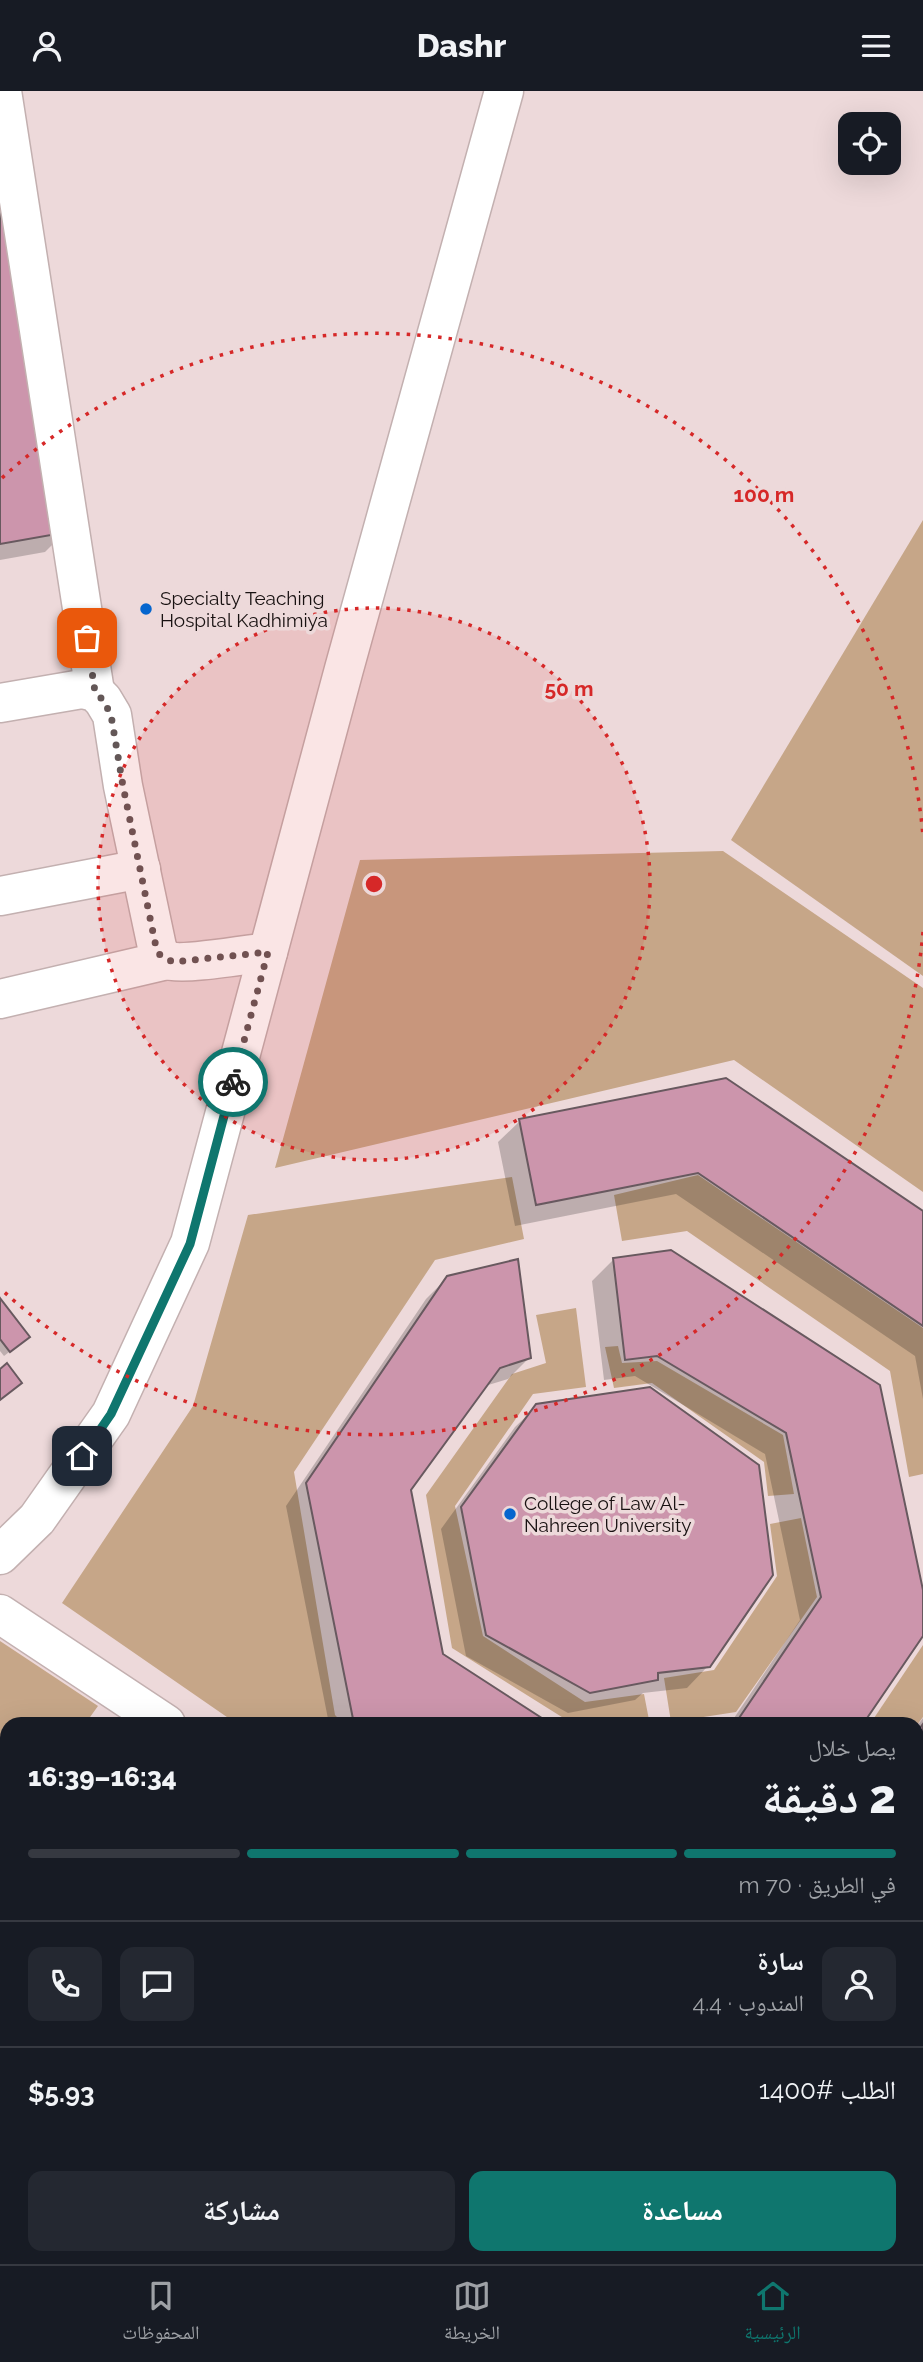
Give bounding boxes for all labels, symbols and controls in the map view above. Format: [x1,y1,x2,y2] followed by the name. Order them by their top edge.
[28,27,66,65] icon: person
[417,27,506,64] text: Dashr
[857,27,895,65] icon: menu
[838,112,901,175] map controls
[838,112,901,175] button: locate
[734,482,794,507] text: 100 m
[160,587,328,631] place label: Specialty Teaching Hospital Kadhimiya
[138,601,154,617] marker: Specialty Teaching Hospital Kadhimiya
[57,608,117,668] pin
[68,619,106,657] icon: bag
[544,676,594,701] text: 50 m
[362,872,386,896] centre of rings
[198,1047,268,1117] courier
[214,1063,252,1101] icon: bike
[52,1426,112,1486] pin
[63,1437,101,1475] icon: home
[524,1492,692,1536] place label: College of Law Al- Nahreen University
[502,1506,518,1522] marker: College of Law Al- Nahreen University
[808,1734,896,1761] text: يصل خلال
[28,1762,177,1792] text: 16:34–16:39
[762,1770,896,1824] text: 2 دقيقة
[739,1871,896,1898] text: في الطريق · 70 m
[757,1946,804,1976] text: سارة
[28,1947,102,2021] button: phone
[120,1947,194,2021] button: chat
[822,1947,896,2021] button: person
[692,1989,804,2016] text: المندوب · 4.4
[759,2075,896,2105] text: الطلب #1400
[28,2078,95,2108] text: $5.93
[28,2171,455,2251] button: مشاركة
[469,2171,896,2251] button: مساعدة
[122,2277,200,2351] tab: المحفوظات
[444,2277,500,2351] tab: الخريطة
[744,2277,801,2351] tab: الرئيسية

